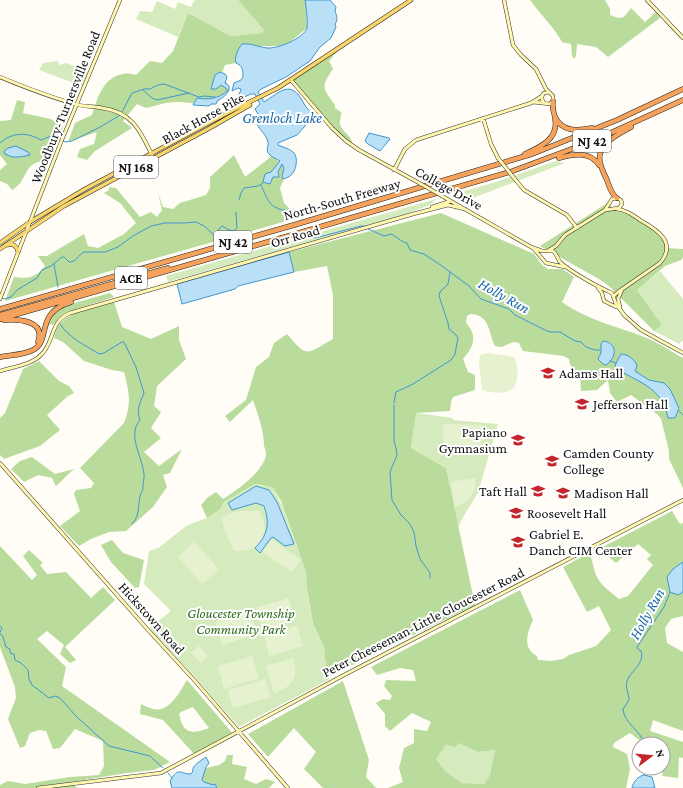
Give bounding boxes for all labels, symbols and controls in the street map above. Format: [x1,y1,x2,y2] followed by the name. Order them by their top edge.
[27,28,103,186] street label: Woodbury-Turnersville Road
[159,89,247,147] street label: Black Horse Pike
[242,110,322,126] water label: Grenloch Lake
[573,130,611,152] road number: NJ 42
[114,156,158,178] road number: NJ 168
[413,163,485,213] street label: College Drive
[282,175,403,223] street label: North-South Freeway
[269,221,322,251] street label: Orr Road
[214,231,252,253] road number: NJ 42
[115,267,147,289] road number: ACE
[475,275,533,318] water label: Holly Run
[540,365,556,381] school or university icon: Adams Hall
[559,365,624,381] place label: Adams Hall
[574,396,590,412] school or university icon: Jefferson Hall
[591,396,668,412] place label: Jefferson Hall
[439,424,507,456] place label: Papiano Gymnasium
[510,432,526,448] school or university icon: Papiano Gymnasium
[563,445,654,477] place label: Camden County College
[544,453,560,469] school or university icon: Camden County College
[479,483,527,499] place label: Taft Hall
[530,483,546,499] school or university icon: Taft Hall
[555,485,571,501] school or university icon: Madison Hall
[574,485,649,501] place label: Madison Hall
[508,505,524,521] school or university icon: Roosevelt Hall
[527,505,607,521] place label: Roosevelt Hall
[529,526,633,558] place label: Gabriel E. Danch CIM Center
[510,534,526,550] school or university icon: Gabriel E. Danch CIM Center
[319,564,527,680] street label: Peter Cheeseman-Little Gloucester Road
[116,579,189,658] street label: Hickstown Road
[626,585,669,643] water label: Holly Run
[187,605,295,637] park label: Gloucester Township Community Park
[631,736,671,776] north arrow
[654,748,668,759] text: N

